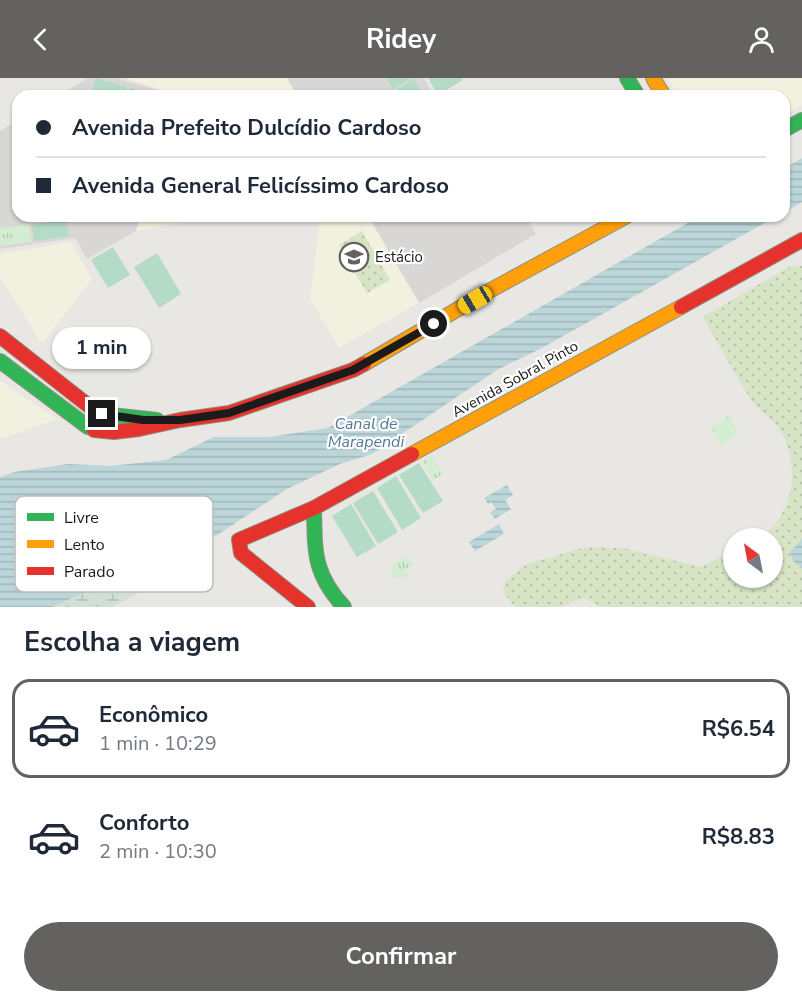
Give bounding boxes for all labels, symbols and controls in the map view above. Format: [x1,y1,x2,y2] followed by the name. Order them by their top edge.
[366,21,436,58] text: Ridey
[24,23,57,56] icon: back
[745,23,778,56] icon: person
[72,113,422,143] text: Avenida Prefeito Dulcídio Cardoso
[72,171,449,201] text: Avenida General Felicíssimo Cardoso
[338,241,370,273] school or university icon: Estácio
[375,247,423,267] place label: Estácio
[455,283,495,317] car
[420,310,447,337] route start
[52,327,152,369] callout: 1 min
[76,334,127,361] text: 1 min
[448,336,582,422] street label: Avenida Sobral Pinto
[88,400,115,427] route end
[328,413,404,453] water label: Canal de Marapendi
[15,496,213,592] legend
[64,507,99,529] text: Livre
[723,528,783,588] north arrow
[723,528,783,588] map controls
[64,534,105,556] text: Lento
[64,561,115,583] text: Parado
[24,624,240,661] text: Escolha a viagem
[99,700,208,730] text: Econômico
[27,702,81,756] icon: car
[702,714,775,744] text: R$6.54
[99,730,217,757] text: 1 min · 10:29
[99,808,189,838] text: Conforto
[27,810,81,864] icon: car
[702,822,775,852] text: R$8.83
[99,838,217,865] text: 2 min · 10:30
[24,922,778,991] button: Confirmar

